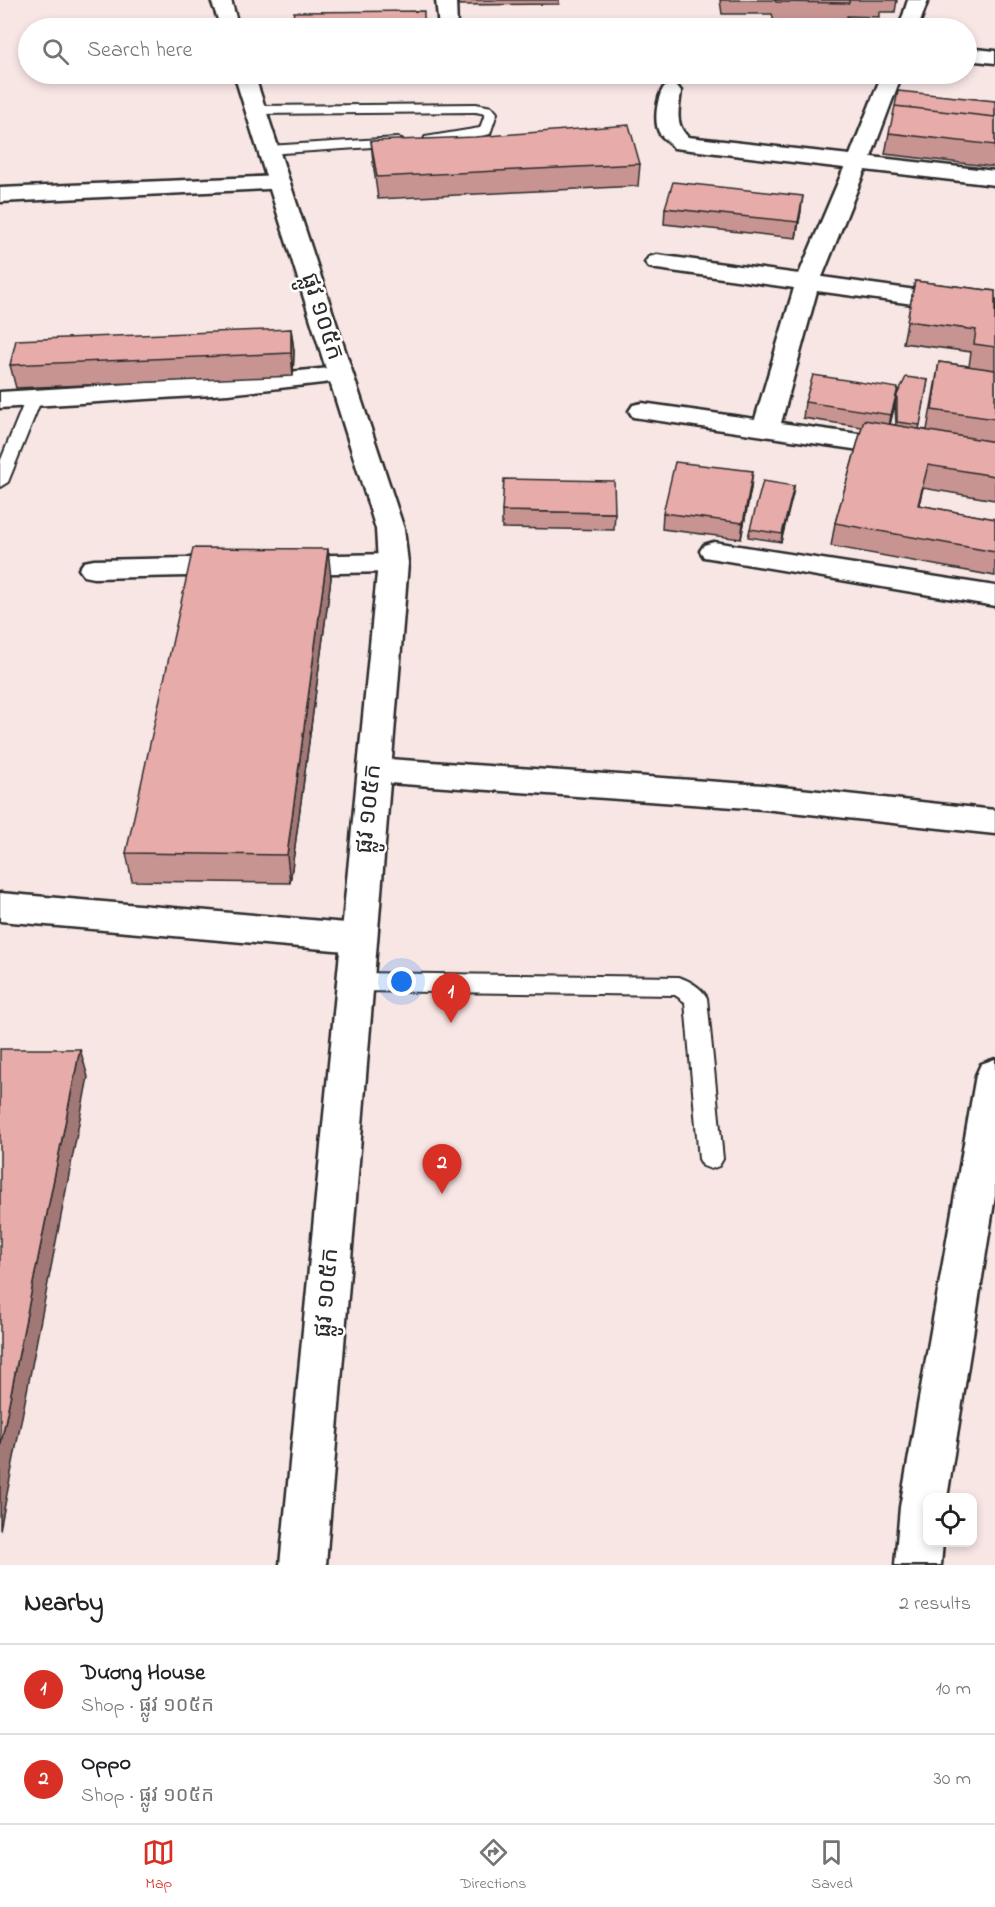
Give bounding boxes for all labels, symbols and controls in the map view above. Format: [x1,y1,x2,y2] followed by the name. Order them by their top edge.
[18,18,977,84] search box
[39,35,72,68] icon: search
[87,35,192,67] text: Search here
[288,269,352,366] street label: ផ្លូវ ១០៥ក
[348,762,394,856] street label: ផ្លូវ ១០៥ក
[387,967,416,996] your location
[432,974,470,1023] pin: 1
[422,1144,462,1194] pin: 2
[307,1247,351,1340] street label: ផ្លូវ ១០៥ក
[923,1493,977,1547] map controls
[923,1493,977,1547] button: locate
[24,1585,103,1623] text: Nearby
[899,1590,971,1619] text: 2 results
[81,1658,205,1690] text: Dương House
[40,1675,47,1704] text: 1
[935,1675,971,1704] text: 10 m
[81,1692,214,1721] text: Shop · ផ្លូវ ១០៥ក
[81,1748,131,1780] text: Oppo
[39,1765,48,1794] text: 2
[934,1765,971,1794] text: 30 m
[81,1782,214,1811] text: Shop · ផ្លូវ ១០៥ក
[142,1836,175,1896] tab: Map
[460,1836,526,1896] tab: Directions
[811,1836,853,1896] tab: Saved

